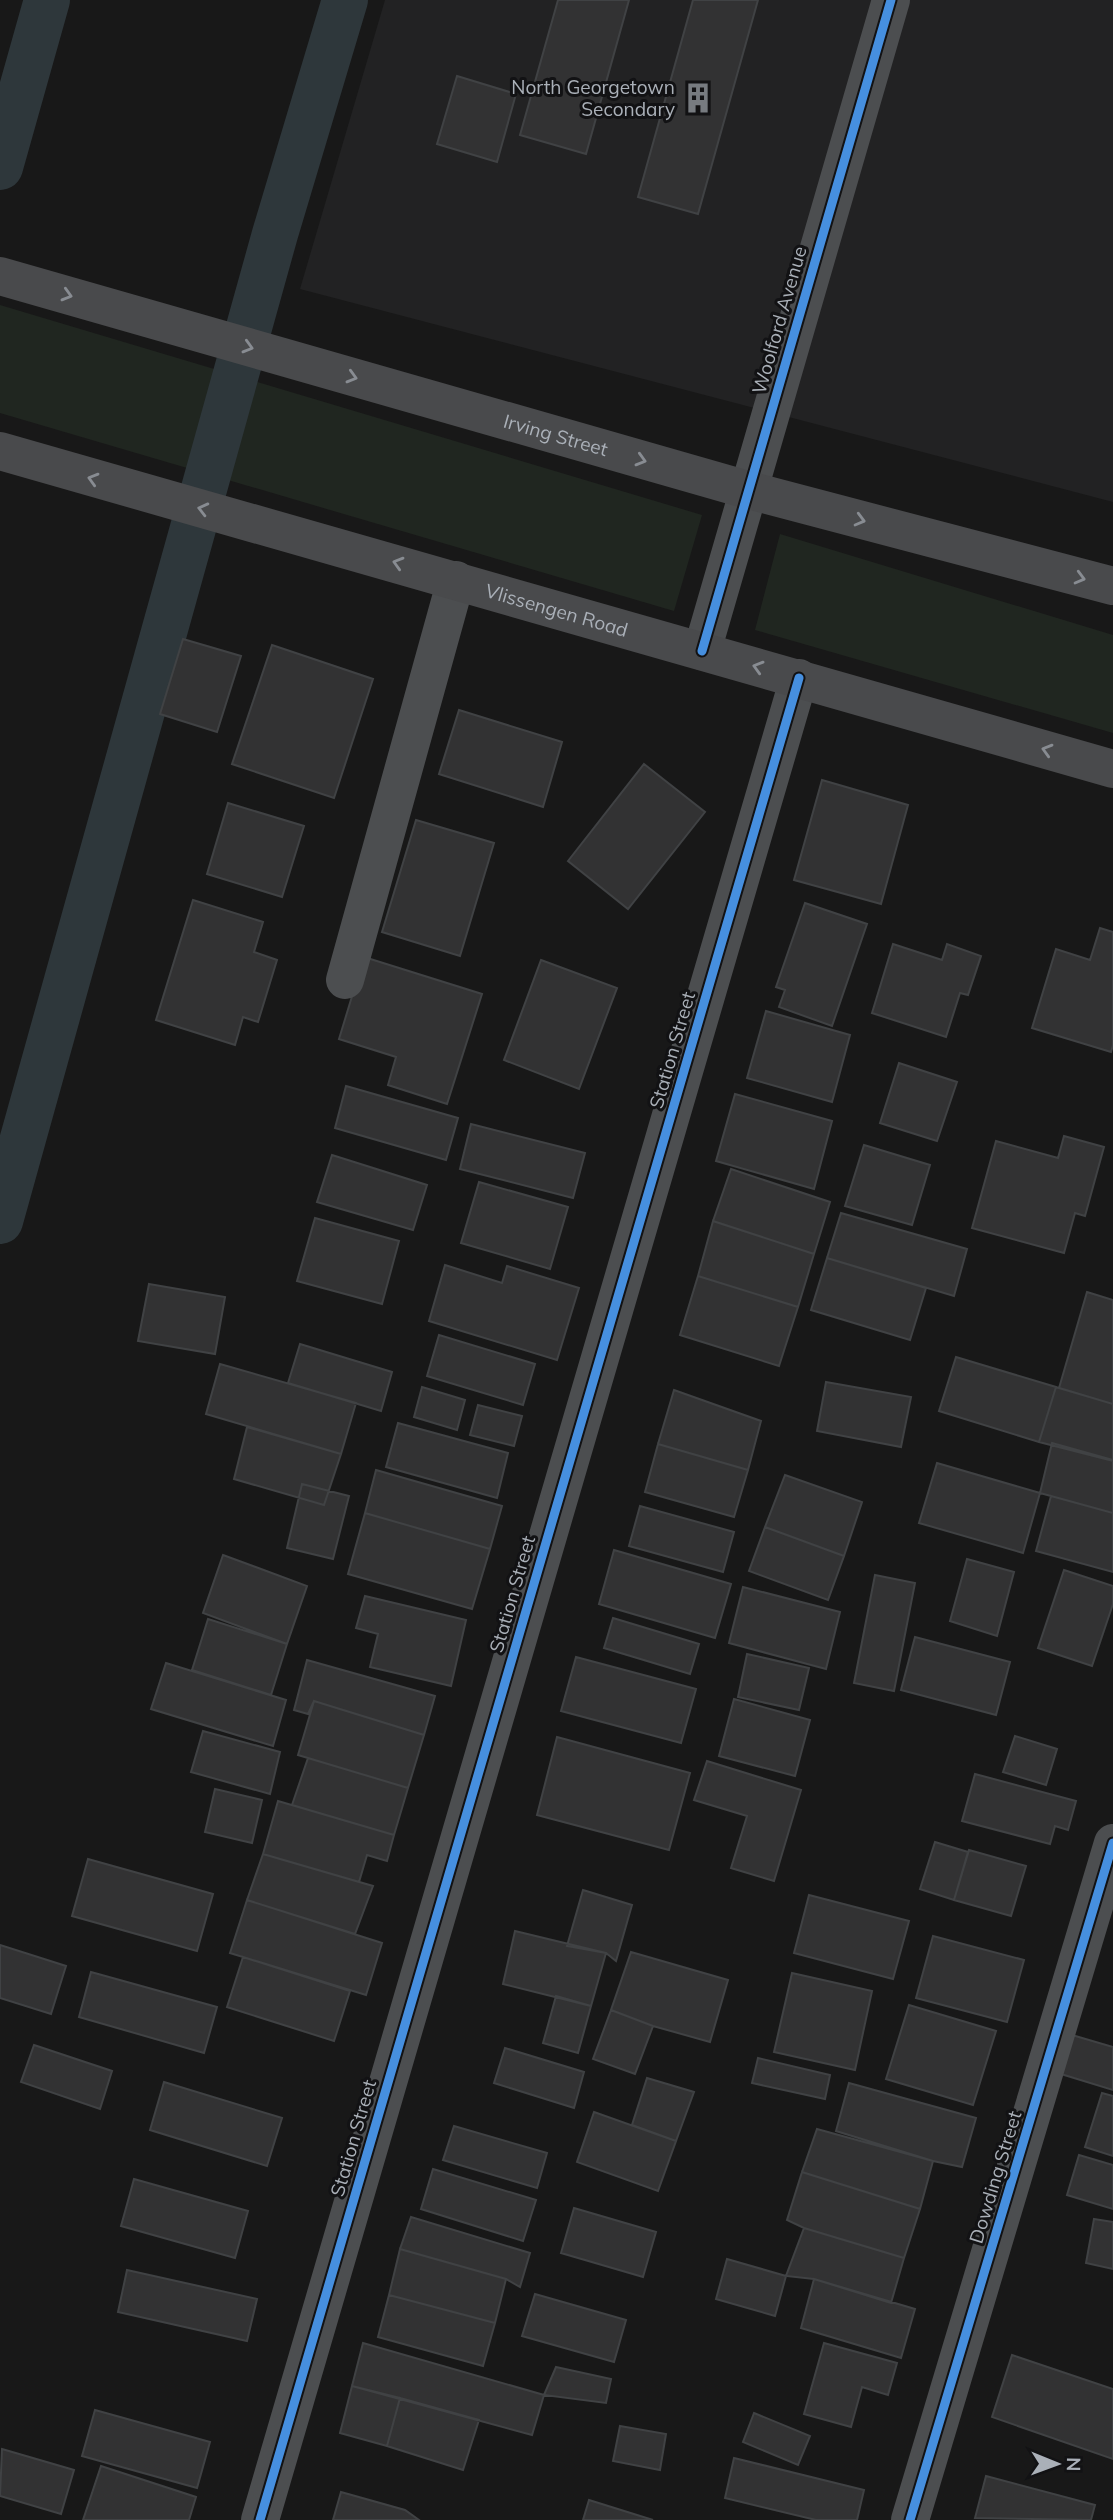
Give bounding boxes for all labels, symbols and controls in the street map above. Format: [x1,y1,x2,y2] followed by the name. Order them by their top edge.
[511,75,675,121] place label: North Georgetown Secondary
[681,81,715,115] building icon: North Georgetown Secondary
[746,243,812,397] street label: Woolford Avenue
[61,286,73,301] one-way arrow
[242,338,254,353] one-way arrow
[345,368,357,383] one-way arrow
[501,409,611,461] street label: Irving Street
[635,451,647,466] one-way arrow
[88,472,100,487] one-way arrow
[197,503,209,517] one-way arrow
[854,512,866,526] one-way arrow
[392,557,404,572] one-way arrow
[1074,569,1086,584] one-way arrow
[483,578,631,642] street label: Vlissengen Road
[752,660,764,675] one-way arrow
[1042,744,1054,759] one-way arrow
[644,988,700,1111] street label: Station Street
[484,1532,540,1655] street label: Station Street
[325,2076,381,2199] street label: Station Street
[963,2108,1027,2246] street label: Dowding Street
[1022,2429,1092,2499] north arrow
[1062,2457,1086,2472] text: N

